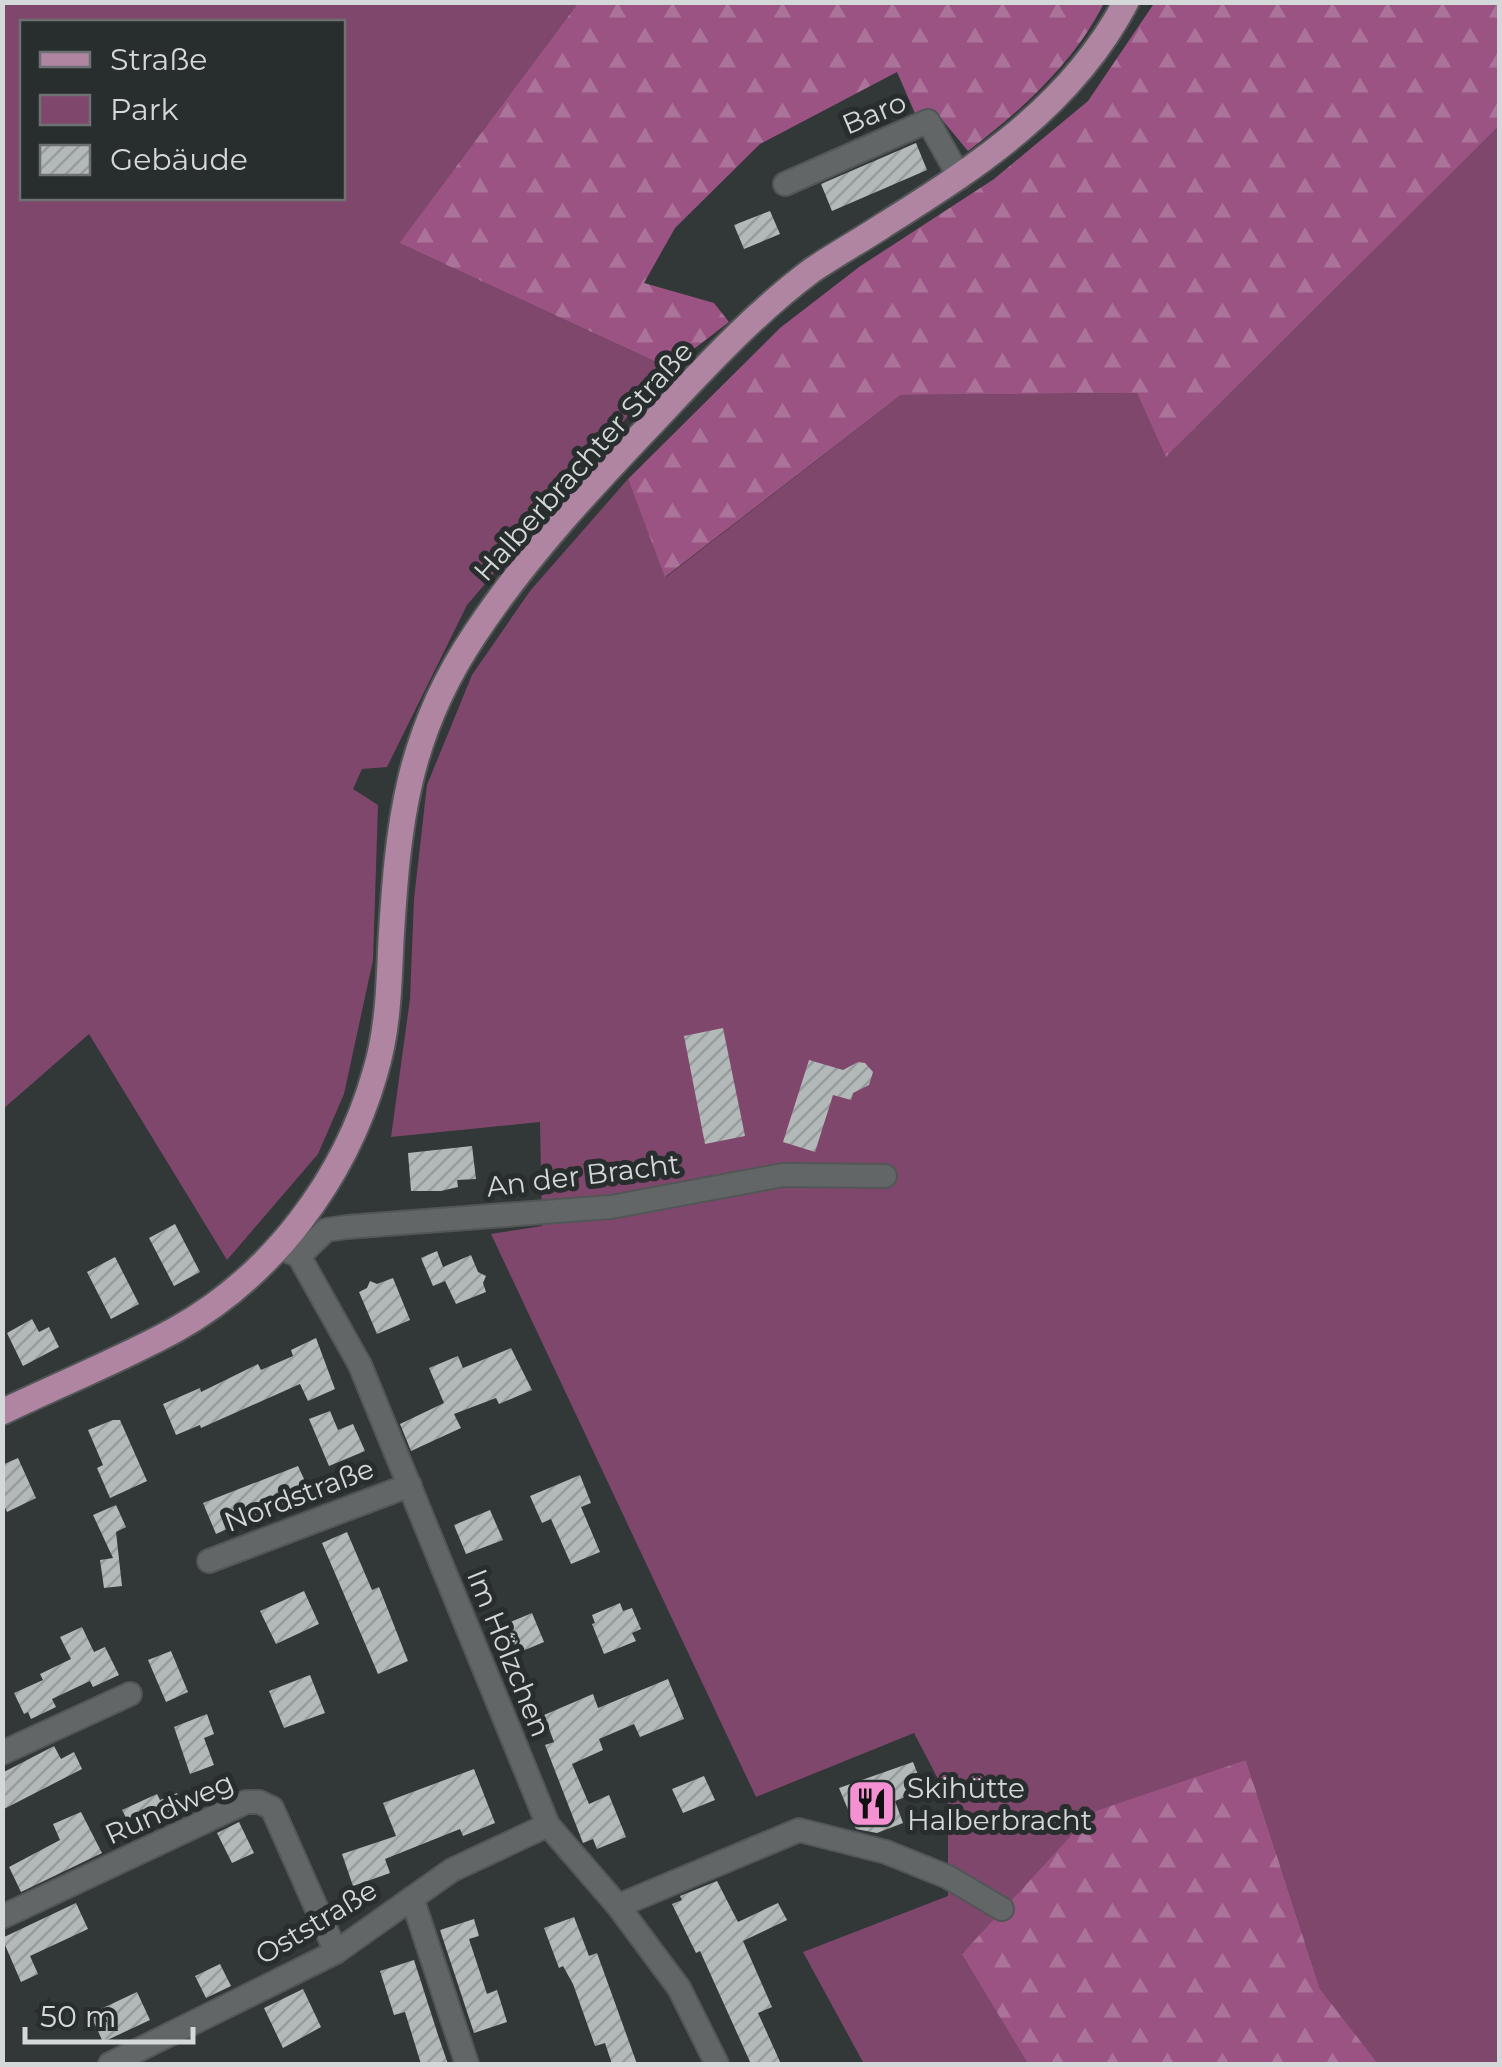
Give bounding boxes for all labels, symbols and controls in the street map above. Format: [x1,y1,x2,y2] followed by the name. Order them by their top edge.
[20,20,345,200] legend
[110,41,207,78] text: Straße
[837,84,911,142] street label: Baro
[110,91,179,128] text: Park
[110,141,248,178] text: Gebäude
[466,334,700,588] street label: Halberbrachter Straße
[484,1146,682,1204] street label: An der Bracht
[219,1451,379,1539] street label: Nordstraße
[460,1564,558,1742] street label: Im Hölzchen
[99,1765,239,1851] street label: Rundweg
[907,1771,1092,1837] place label: Skihütte Halberbracht
[846,1778,898,1830] restaurant icon: Skihütte Halberbracht
[249,1872,383,1972] street label: Oststraße
[25,1982,192,2044] scale bar
[40,1998,117,2035] text: 50 m

